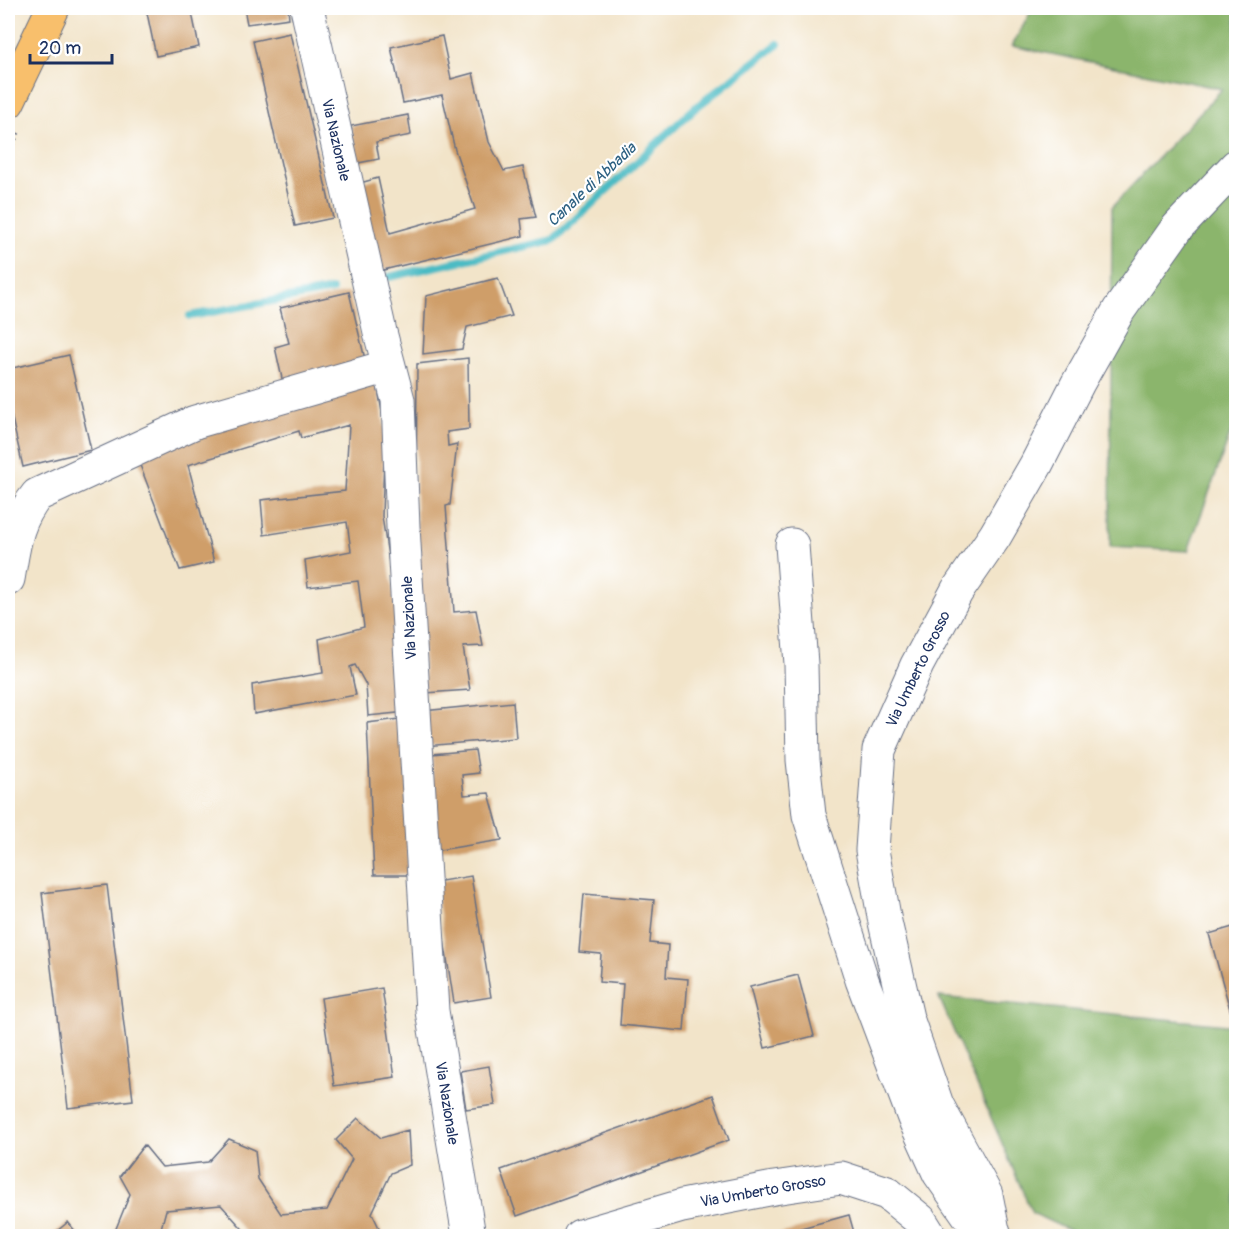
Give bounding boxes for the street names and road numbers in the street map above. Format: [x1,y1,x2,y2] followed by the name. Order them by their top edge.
[317,97,354,184] street label: Via Nazionale
[398,575,421,660] street label: Via Nazionale
[882,608,955,731] street label: Via Umberto Grosso
[431,1060,463,1147] street label: Via Nazionale
[699,1171,827,1212] street label: Via Umberto Grosso

